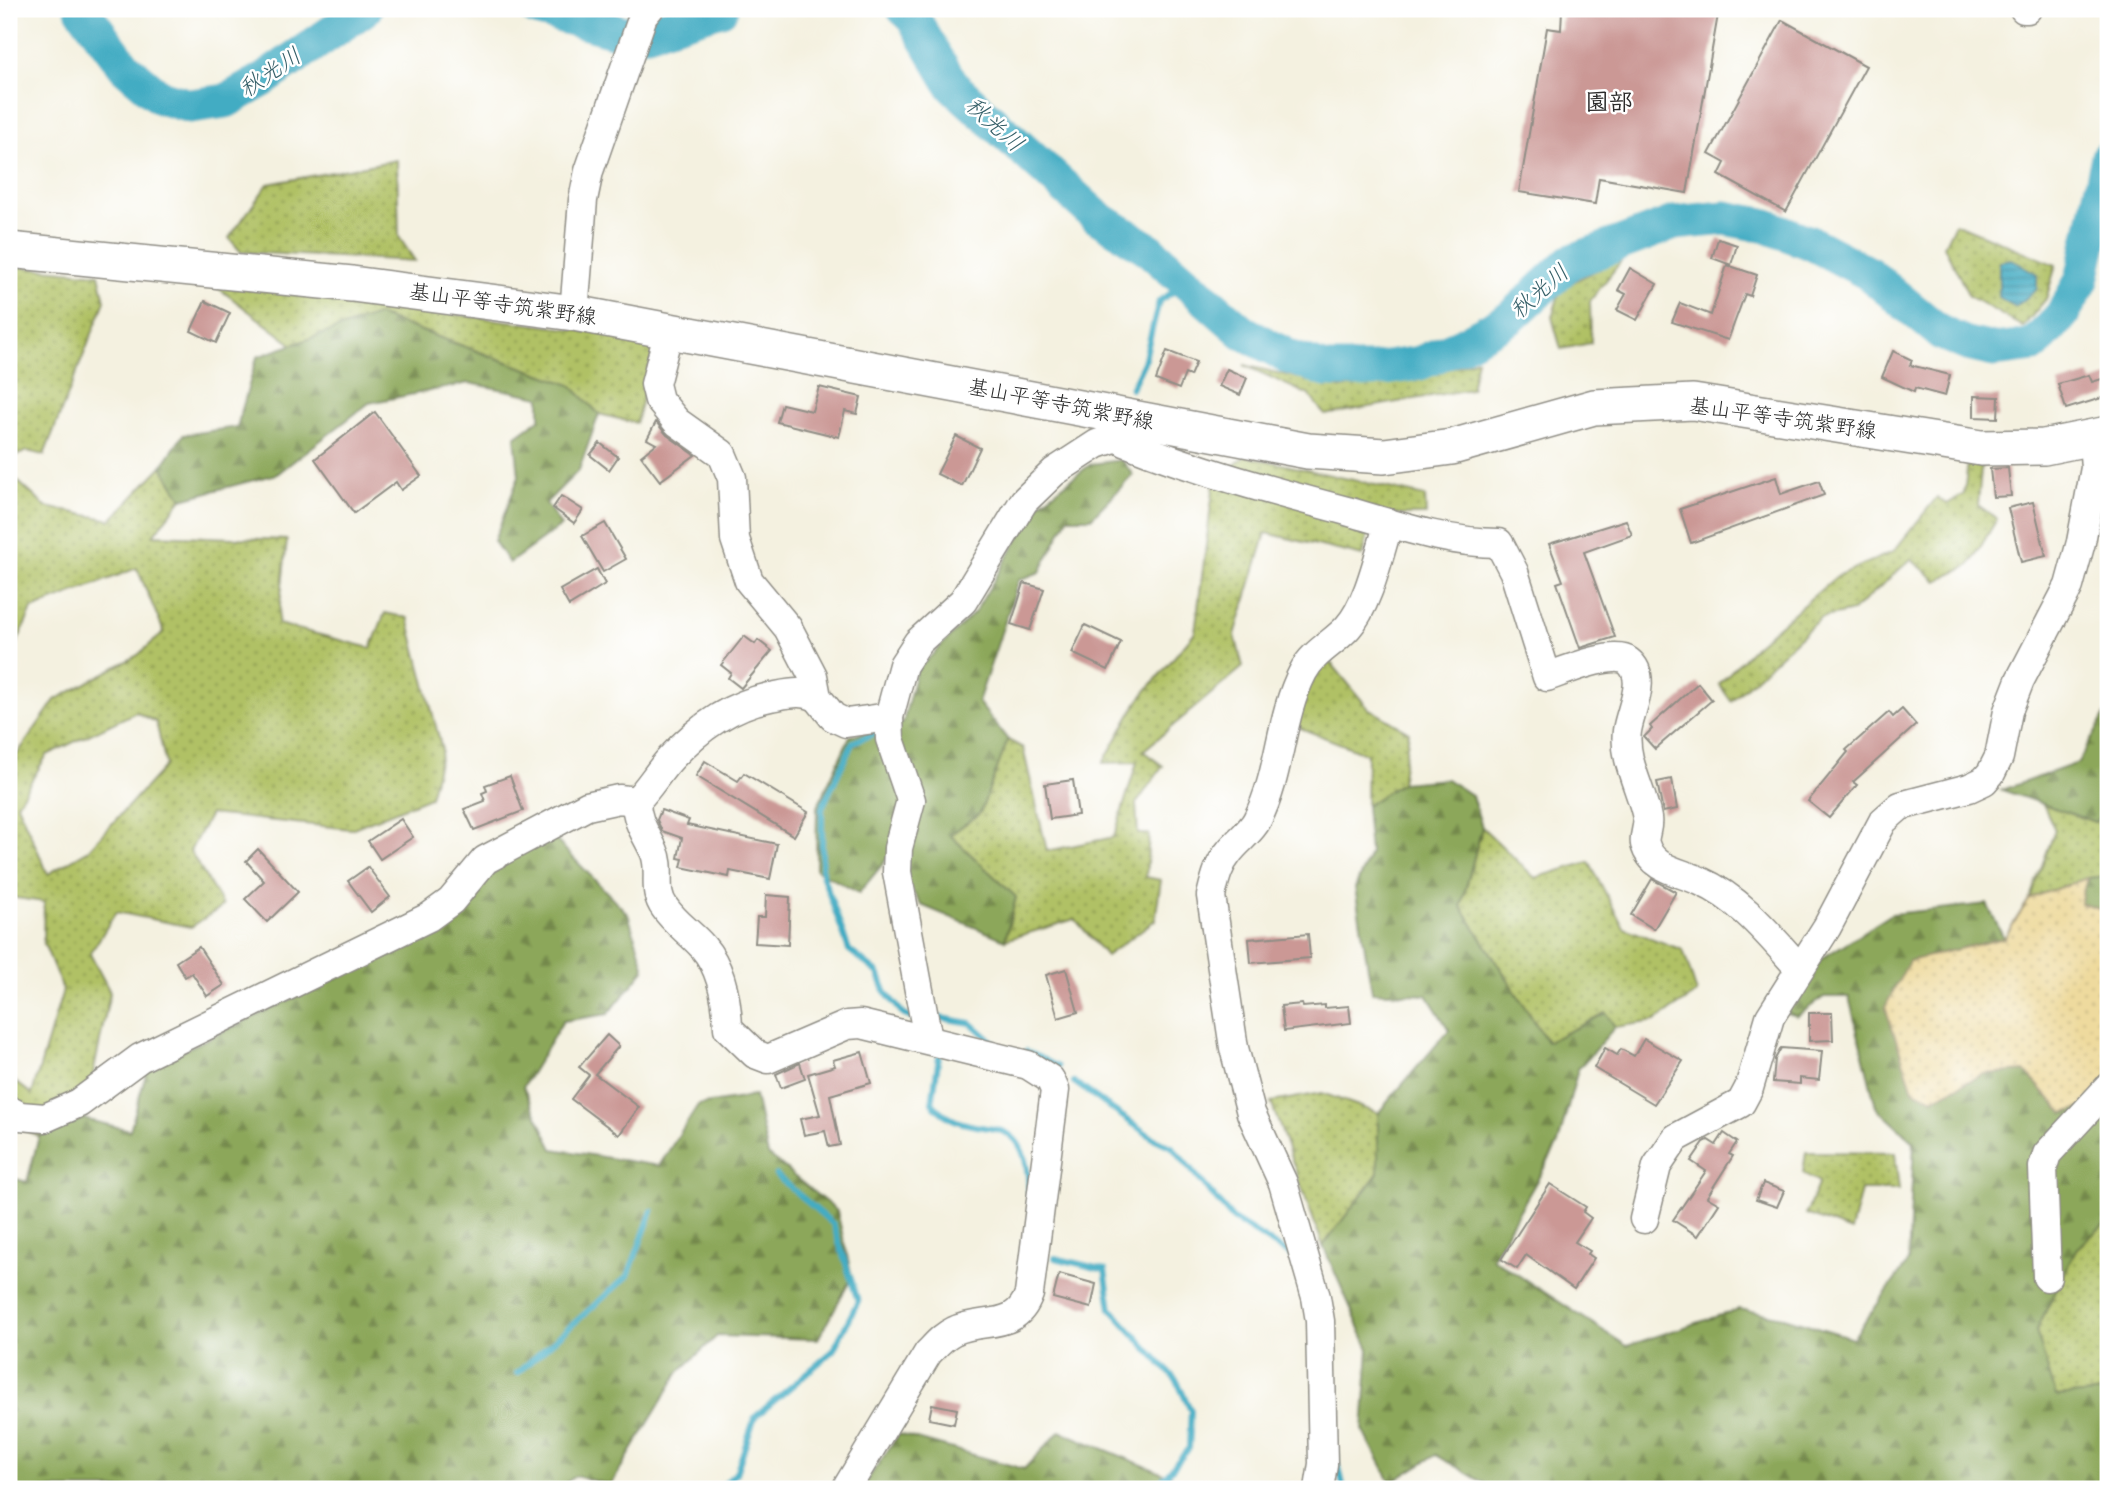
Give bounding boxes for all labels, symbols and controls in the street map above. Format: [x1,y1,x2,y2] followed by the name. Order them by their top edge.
[232,39,307,104] water label: 秋光川
[1585,85,1633,117] district label: 園部
[959,89,1031,158] water label: 秋光川
[1502,256,1575,325] water label: 秋光川
[407,276,599,331] street label: 基山平等寺筑紫野線
[966,371,1157,436] street label: 基山平等寺筑紫野線
[1687,390,1879,445] street label: 基山平等寺筑紫野線

